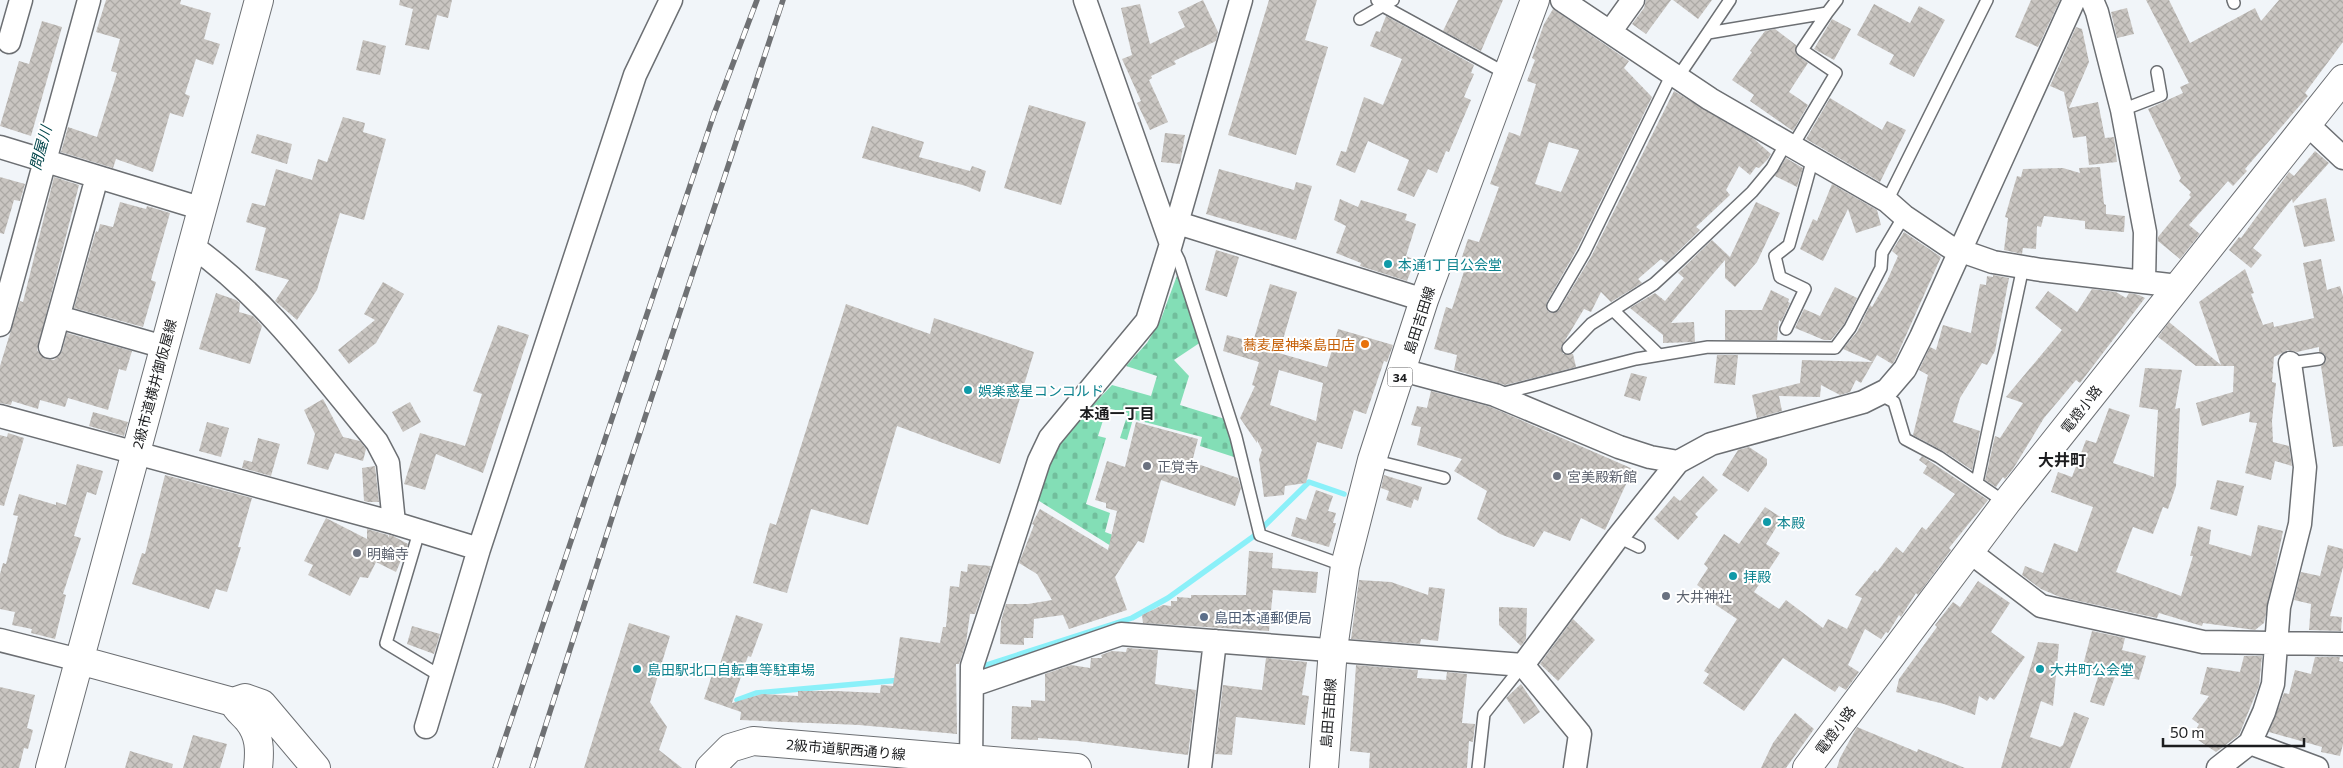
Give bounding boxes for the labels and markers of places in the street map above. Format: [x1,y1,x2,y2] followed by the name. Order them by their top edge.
[1398,256,1502,273] place label: 本通1丁目公会堂
[1382,258,1394,270] marker: 本通1丁目公会堂
[1243,336,1355,353] place label: 蕎麦屋神楽島田店
[1359,338,1371,350] marker: 蕎麦屋神楽島田店
[978,382,1104,399] place label: 娯楽惑星コンコルド
[962,384,974,396] marker: 娯楽惑星コンコルド
[1157,458,1199,475] place label: 正覚寺
[1141,460,1153,472] marker: 正覚寺
[1567,468,1637,485] place label: 宮美殿新館
[1551,470,1563,482] marker: 宮美殿新館
[1777,514,1805,531] place label: 本殿
[1761,516,1773,528] marker: 本殿
[367,545,409,562] place label: 明輪寺
[351,547,363,559] marker: 明輪寺
[1743,568,1771,585] place label: 拝殿
[1727,570,1739,582] marker: 拝殿
[1676,588,1732,605] place label: 大井神社
[1660,590,1672,602] marker: 大井神社
[1214,609,1312,626] place label: 島田本通郵便局
[1198,611,1210,623] marker: 島田本通郵便局
[647,661,815,678] place label: 島田駅北口自転車等駐車場
[2050,661,2134,678] place label: 大井町公会堂
[631,663,643,675] marker: 島田駅北口自転車等駐車場
[2034,663,2046,675] marker: 大井町公会堂

